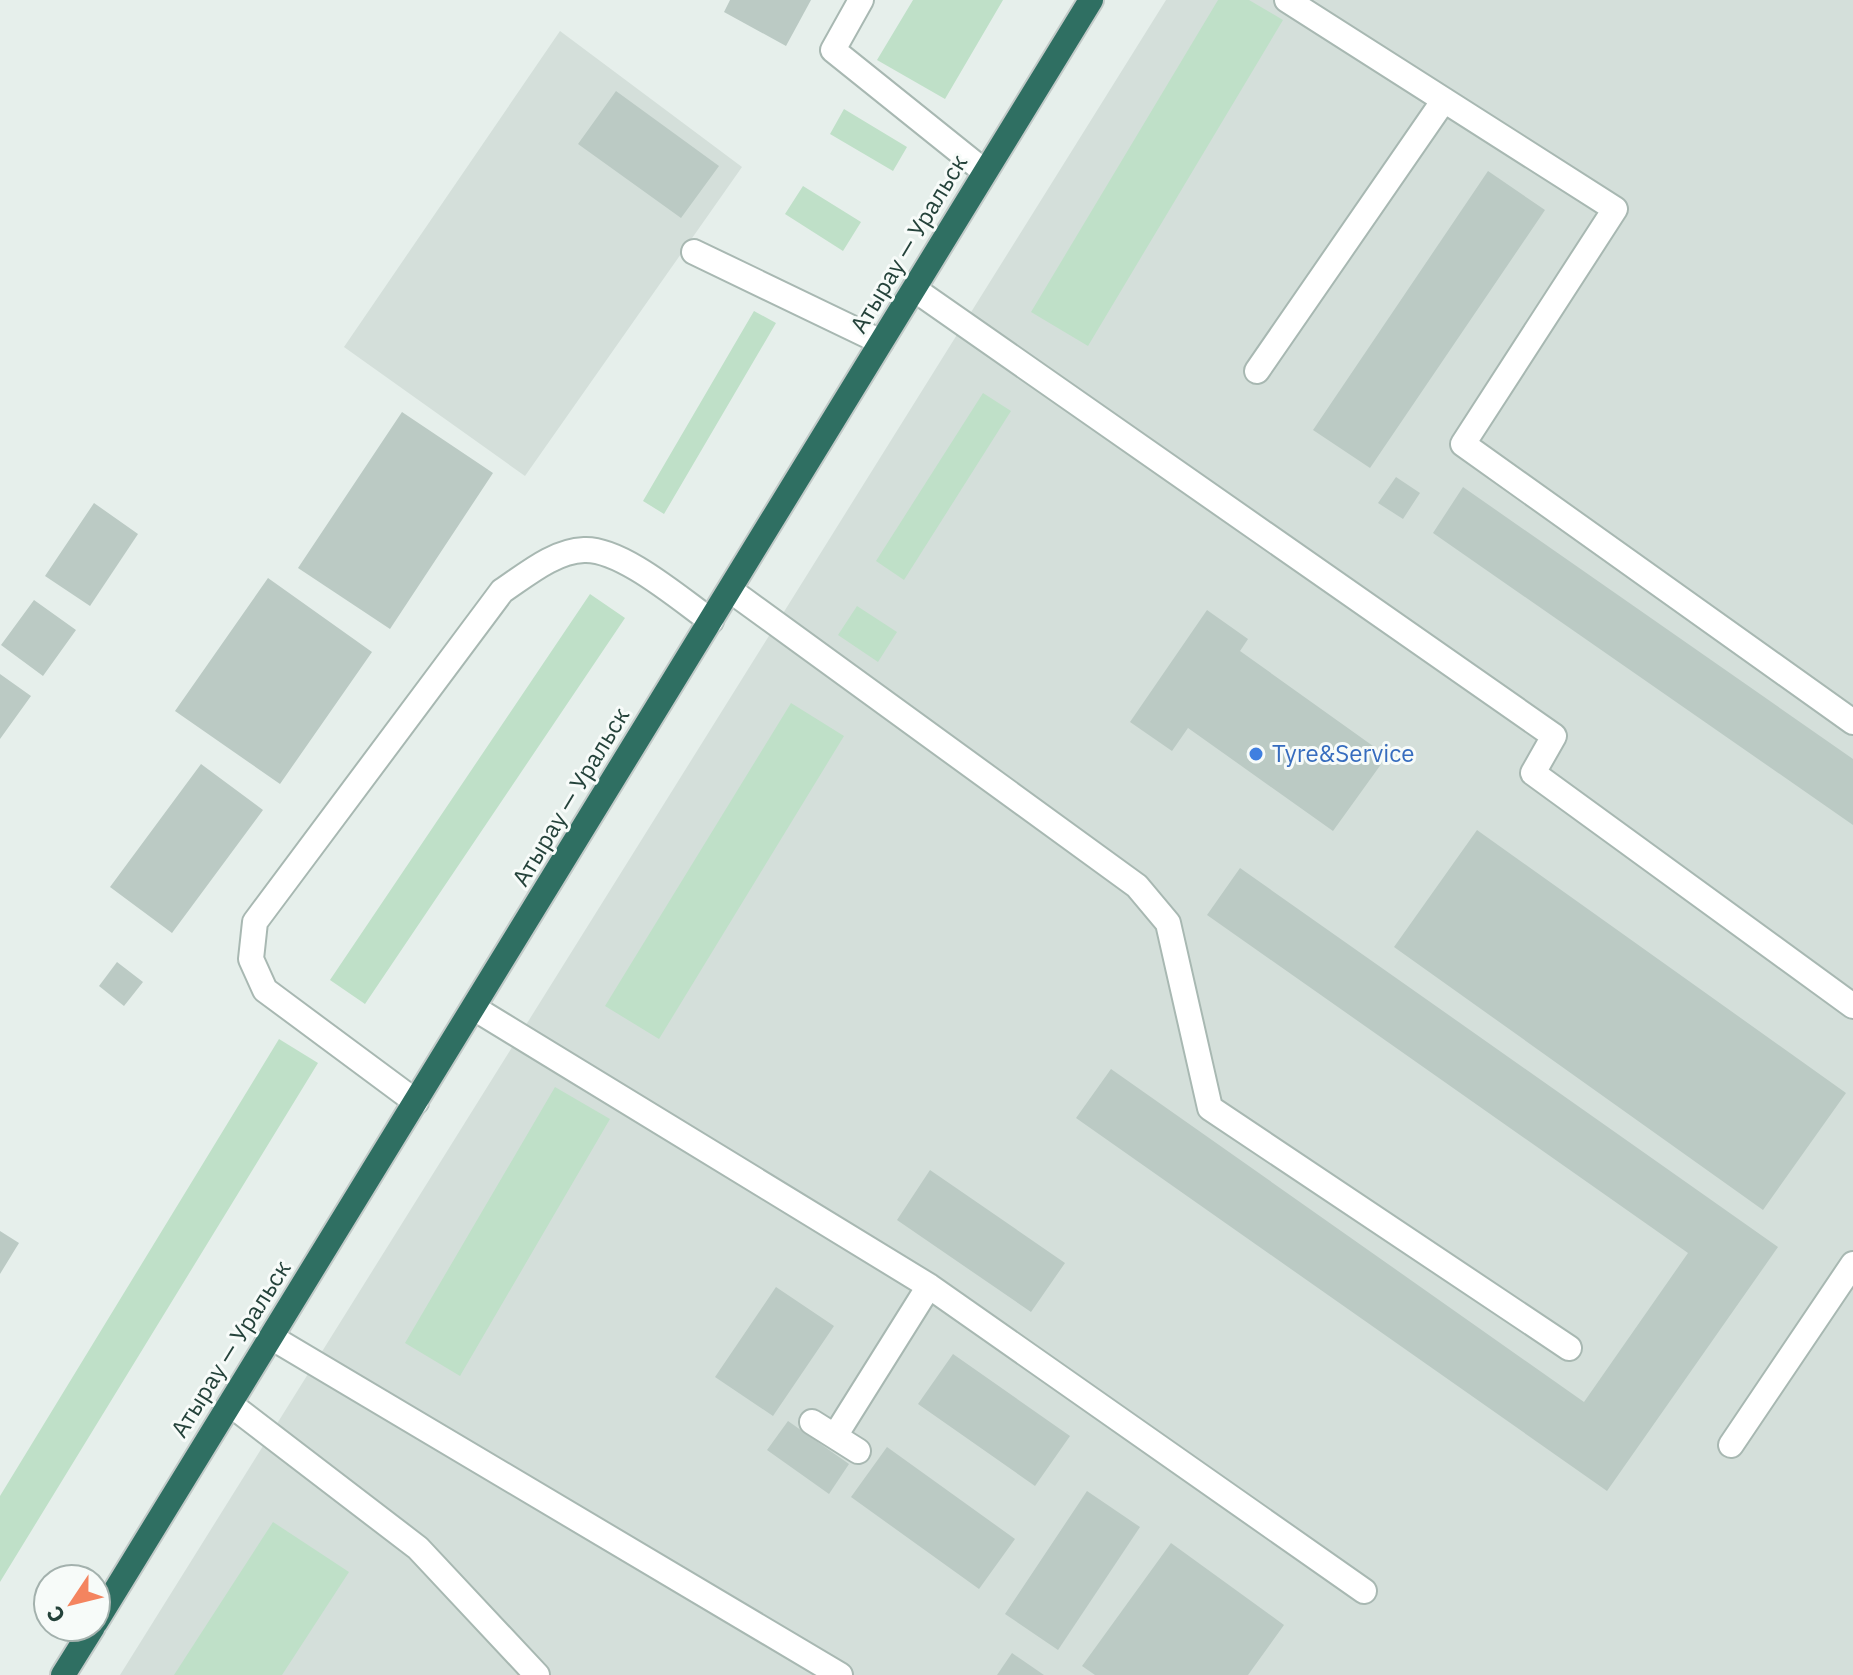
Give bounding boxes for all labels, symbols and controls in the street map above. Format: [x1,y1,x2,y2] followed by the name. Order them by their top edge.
[842,148,974,339] street label: Атырау — Уральск
[504,701,636,892] street label: Атырау — Уральск
[1272,737,1414,769] place label: Tyre&Service
[1247,745,1265,763] marker: Tyre&Service
[163,1254,298,1443] street label: Атырау — Уральск
[32,1563,112,1643] north arrow
[39,1601,71,1629] text: С

